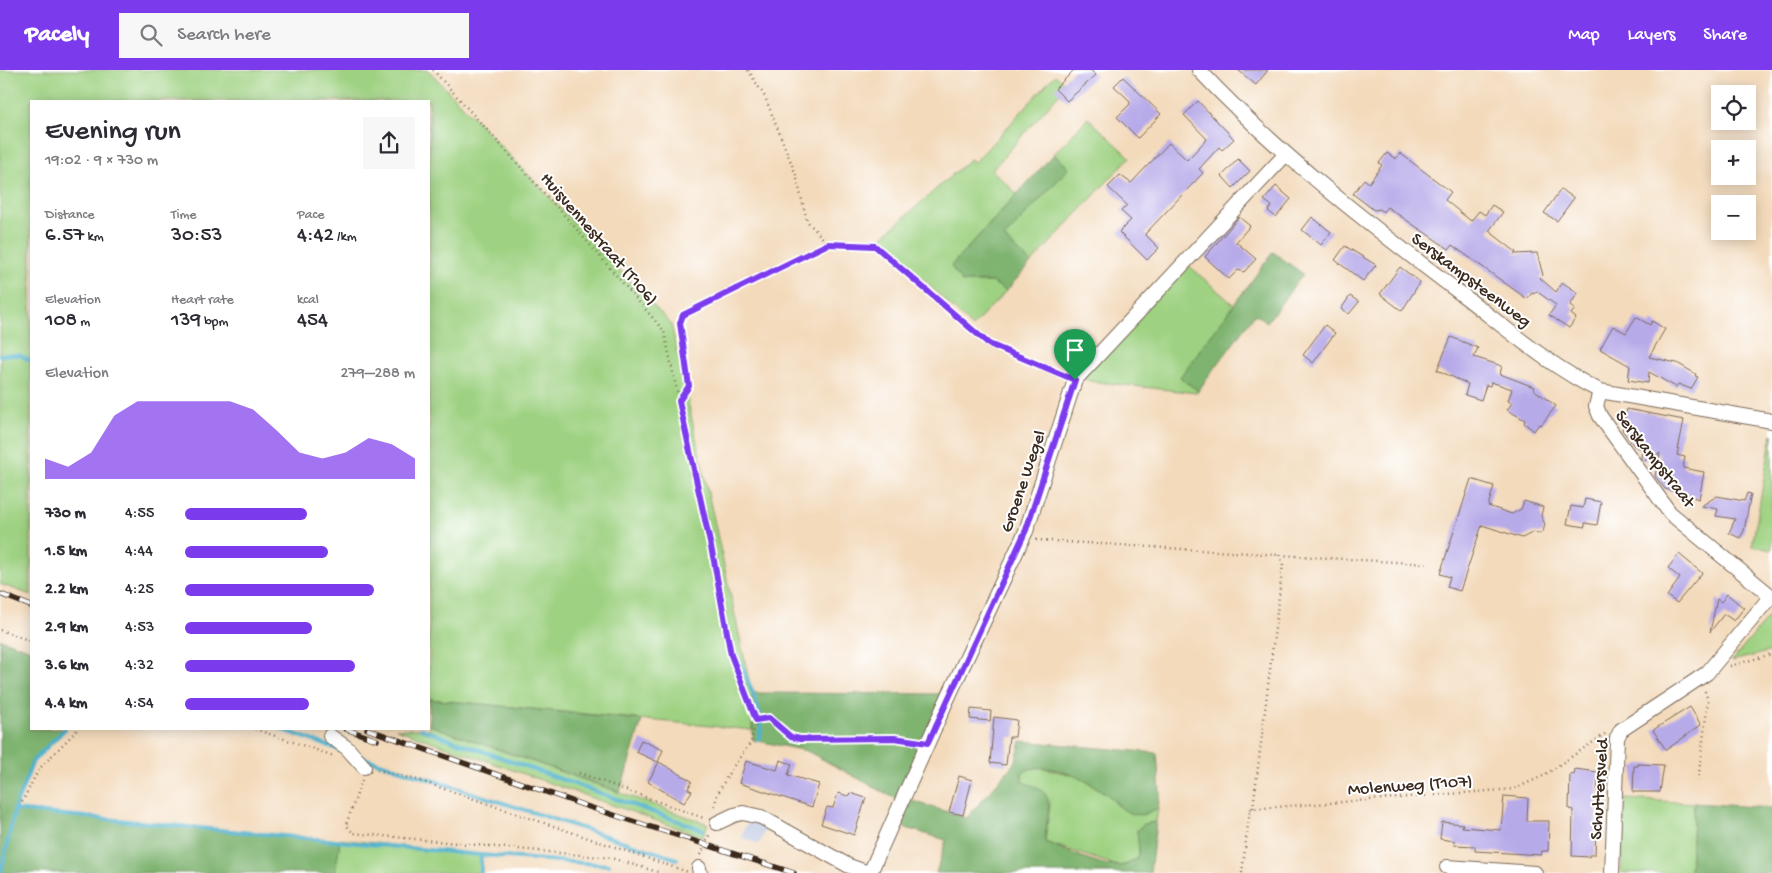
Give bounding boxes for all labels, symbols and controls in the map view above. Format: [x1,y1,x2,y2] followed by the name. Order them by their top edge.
[119,13,469,58] search box
[25,21,89,50] text: Pacely
[137,21,165,49] icon: search
[177,24,271,47] text: Search here
[1568,25,1600,46] text: Map
[1628,25,1675,46] text: Layers
[1703,25,1747,46] text: Share
[1711,85,1756,240] map controls
[1711,85,1756,130] button: locate
[45,116,181,149] text: Evening run
[363,117,415,169] button: share
[1711,140,1756,185] button: +
[45,152,158,171] text: 19:02 · 9 × 730 m
[535,169,661,310] street label: Huisvennestraat (T106)
[1711,195,1756,240] button: −
[45,207,94,224] text: Distance
[171,207,197,224] text: Time
[297,207,324,224] text: Pace
[45,224,84,249] text: 6.57
[171,224,222,249] text: 30:53
[297,224,334,249] text: 4:42
[84,229,104,246] text: km
[334,229,357,246] text: /km
[1406,229,1535,333] street label: Serskampsteenweg
[45,292,101,309] text: Elevation
[171,292,234,309] text: Heart rate
[297,292,319,309] text: kcal
[45,309,77,334] text: 108
[171,309,201,334] text: 139
[297,309,328,334] text: 454
[77,314,90,331] text: m
[201,314,228,331] text: bpm
[1054,329,1096,380] pin
[1061,336,1089,364] icon: arrive
[45,365,109,384] text: Elevation
[340,365,415,384] text: 279–288 m
[1609,407,1700,514] street label: Serskampstraat
[997,428,1052,536] street label: Groene Wegel
[45,505,86,524] text: 730 m
[125,505,154,524] text: 4:55
[45,543,87,562] text: 1.5 km
[125,543,153,562] text: 4:44
[45,581,88,600] text: 2.2 km
[125,581,154,600] text: 4:25
[45,619,88,638] text: 2.9 km
[125,619,154,638] text: 4:53
[45,657,89,676] text: 3.6 km
[125,657,154,676] text: 4:32
[45,695,87,714] text: 4.4 km
[125,695,154,714] text: 4:54
[1586,736,1615,840] street label: Schuttersveld
[1347,772,1473,801] street label: Molenweg (T107)

